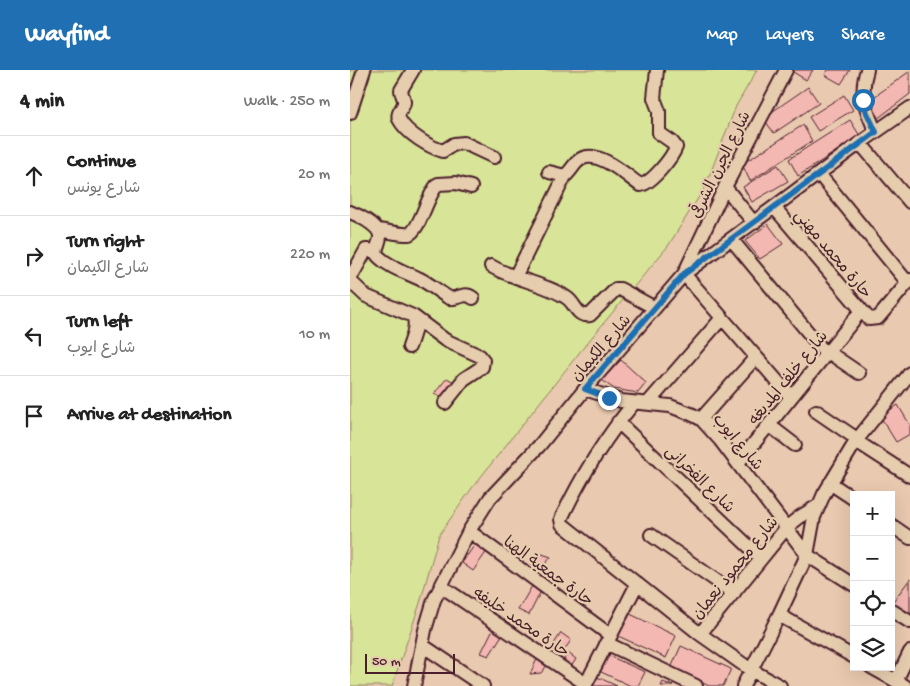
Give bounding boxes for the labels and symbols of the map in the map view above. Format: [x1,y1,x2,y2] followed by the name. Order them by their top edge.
[852,89,875,112] route start
[684,107,756,222] street label: شارع الجرن الشرقى
[787,207,874,305] street label: حارة محمد مهني
[569,312,637,386] street label: شارع الكيمان
[746,328,834,430] street label: شارع خلف المدبغه
[598,387,621,410] route end
[707,411,766,476] street label: شارع ايوب
[660,443,737,518] street label: شارع الفخرانى
[690,514,784,624] street label: شارع محمود نعمان
[498,533,596,612] street label: حارة جمعية الهنا
[468,585,572,663] street label: حارة محمد خليفه
[365,651,455,674] scale bar

